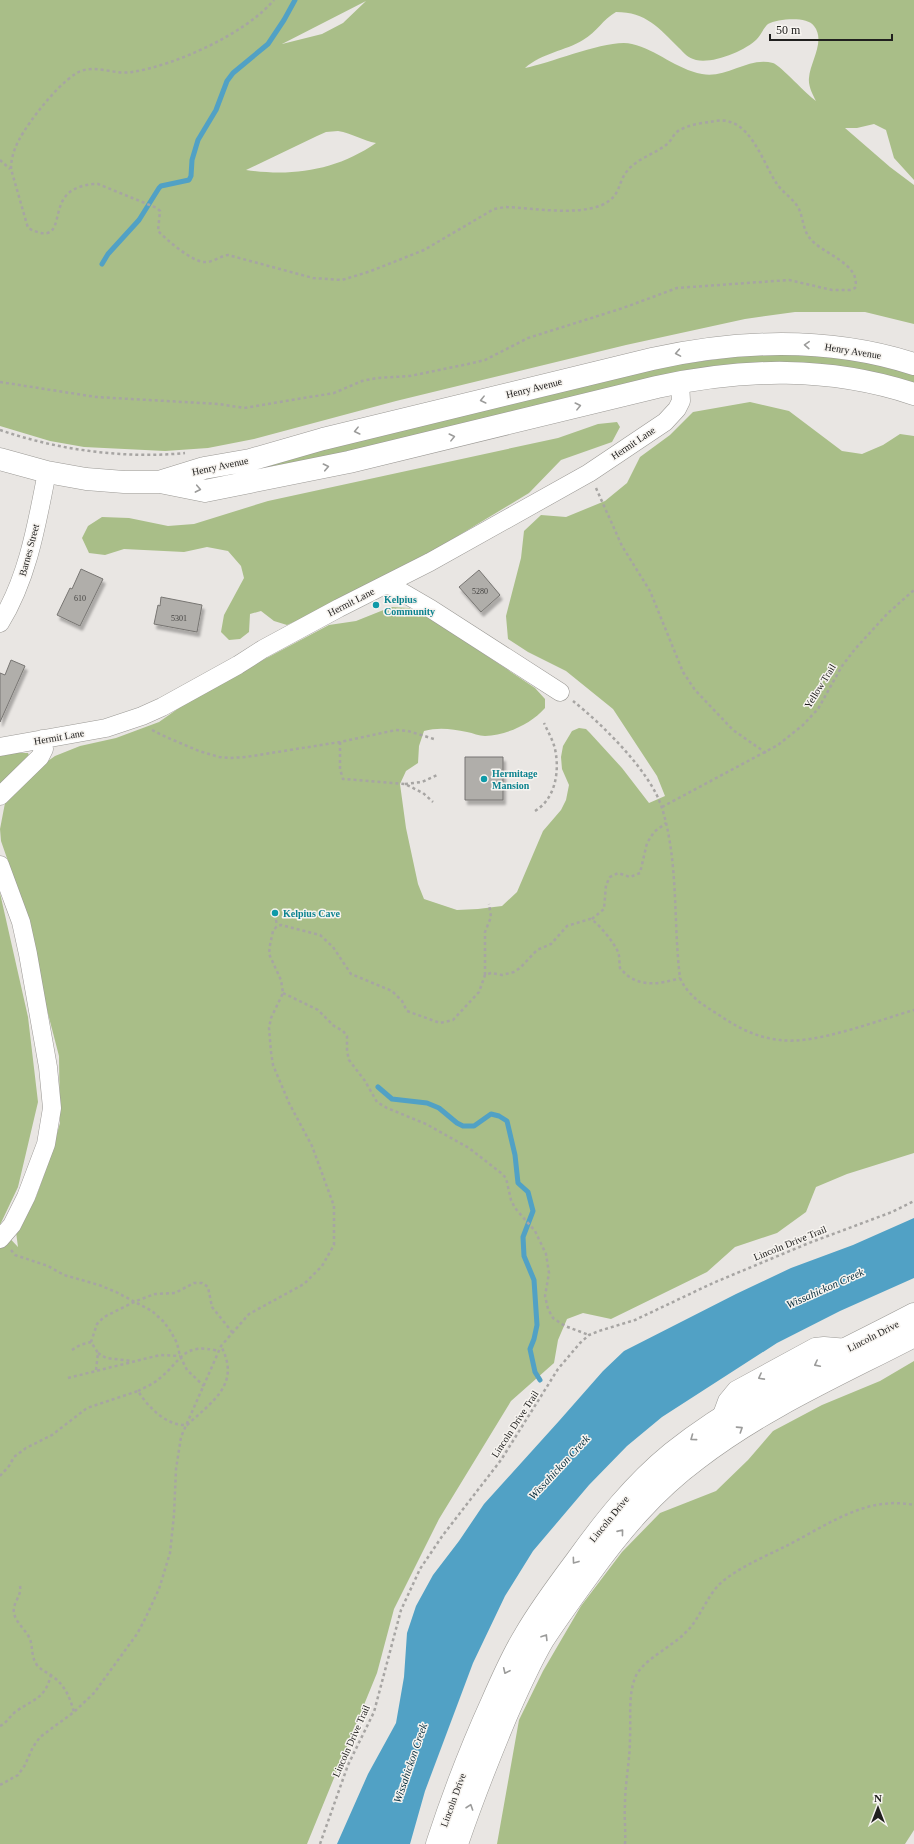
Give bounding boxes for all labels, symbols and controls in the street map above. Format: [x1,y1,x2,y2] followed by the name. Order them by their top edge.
[770,16,892,42] scale bar
[776,23,801,37] text: 50 m
[804,341,810,350] one-way arrow
[824,341,883,361] street label: Henry Avenue
[674,349,681,357] one-way arrow
[505,376,564,400] street label: Henry Avenue
[480,396,486,404] one-way arrow
[575,403,582,411] one-way arrow
[609,424,658,462] street label: Hermit Lane
[354,427,360,435] one-way arrow
[449,434,455,442] one-way arrow
[191,455,250,477] street label: Henry Avenue
[323,464,329,472] one-way arrow
[195,485,201,493] one-way arrow
[17,522,41,577] street label: Barnes Street
[326,585,377,618] street label: Hermit Lane
[472,587,488,596] house number: 5280
[74,594,86,603] house number: 610
[384,594,435,617] place label: Kelpius Community
[371,600,381,610] marker: Kelpius Community
[171,614,187,623] house number: 5301
[802,662,838,710] street label: Yellow Trail
[33,727,86,747] street label: Hermit Lane
[492,768,538,791] place label: Hermitage Mansion
[479,774,489,784] marker: Hermitage Mansion
[270,908,280,918] marker: Kelpius Cave
[283,908,341,919] place label: Kelpius Cave
[752,1223,828,1263] street label: Lincoln Drive Trail
[784,1265,867,1310] water label: Wissahickon Creek
[845,1318,901,1354] street label: Lincoln Drive
[814,1360,821,1367] one-way arrow
[757,1372,765,1380] one-way arrow
[489,1388,541,1460] street label: Lincoln Drive Trail
[736,1427,743,1434] one-way arrow
[526,1432,593,1502] water label: Wissahickon Creek
[691,1433,698,1440] one-way arrow
[587,1493,631,1544] street label: Lincoln Drive
[617,1529,624,1536] one-way arrow
[573,1557,580,1564] one-way arrow
[541,1634,548,1641] one-way arrow
[503,1667,511,1674] one-way arrow
[330,1703,372,1779] street label: Lincoln Drive Trail
[391,1720,430,1804] water label: Wissahickon Creek
[438,1771,468,1828] street label: Lincoln Drive
[858,1788,898,1828] north arrow
[874,1792,882,1804] text: N
[465,1804,473,1811] one-way arrow

